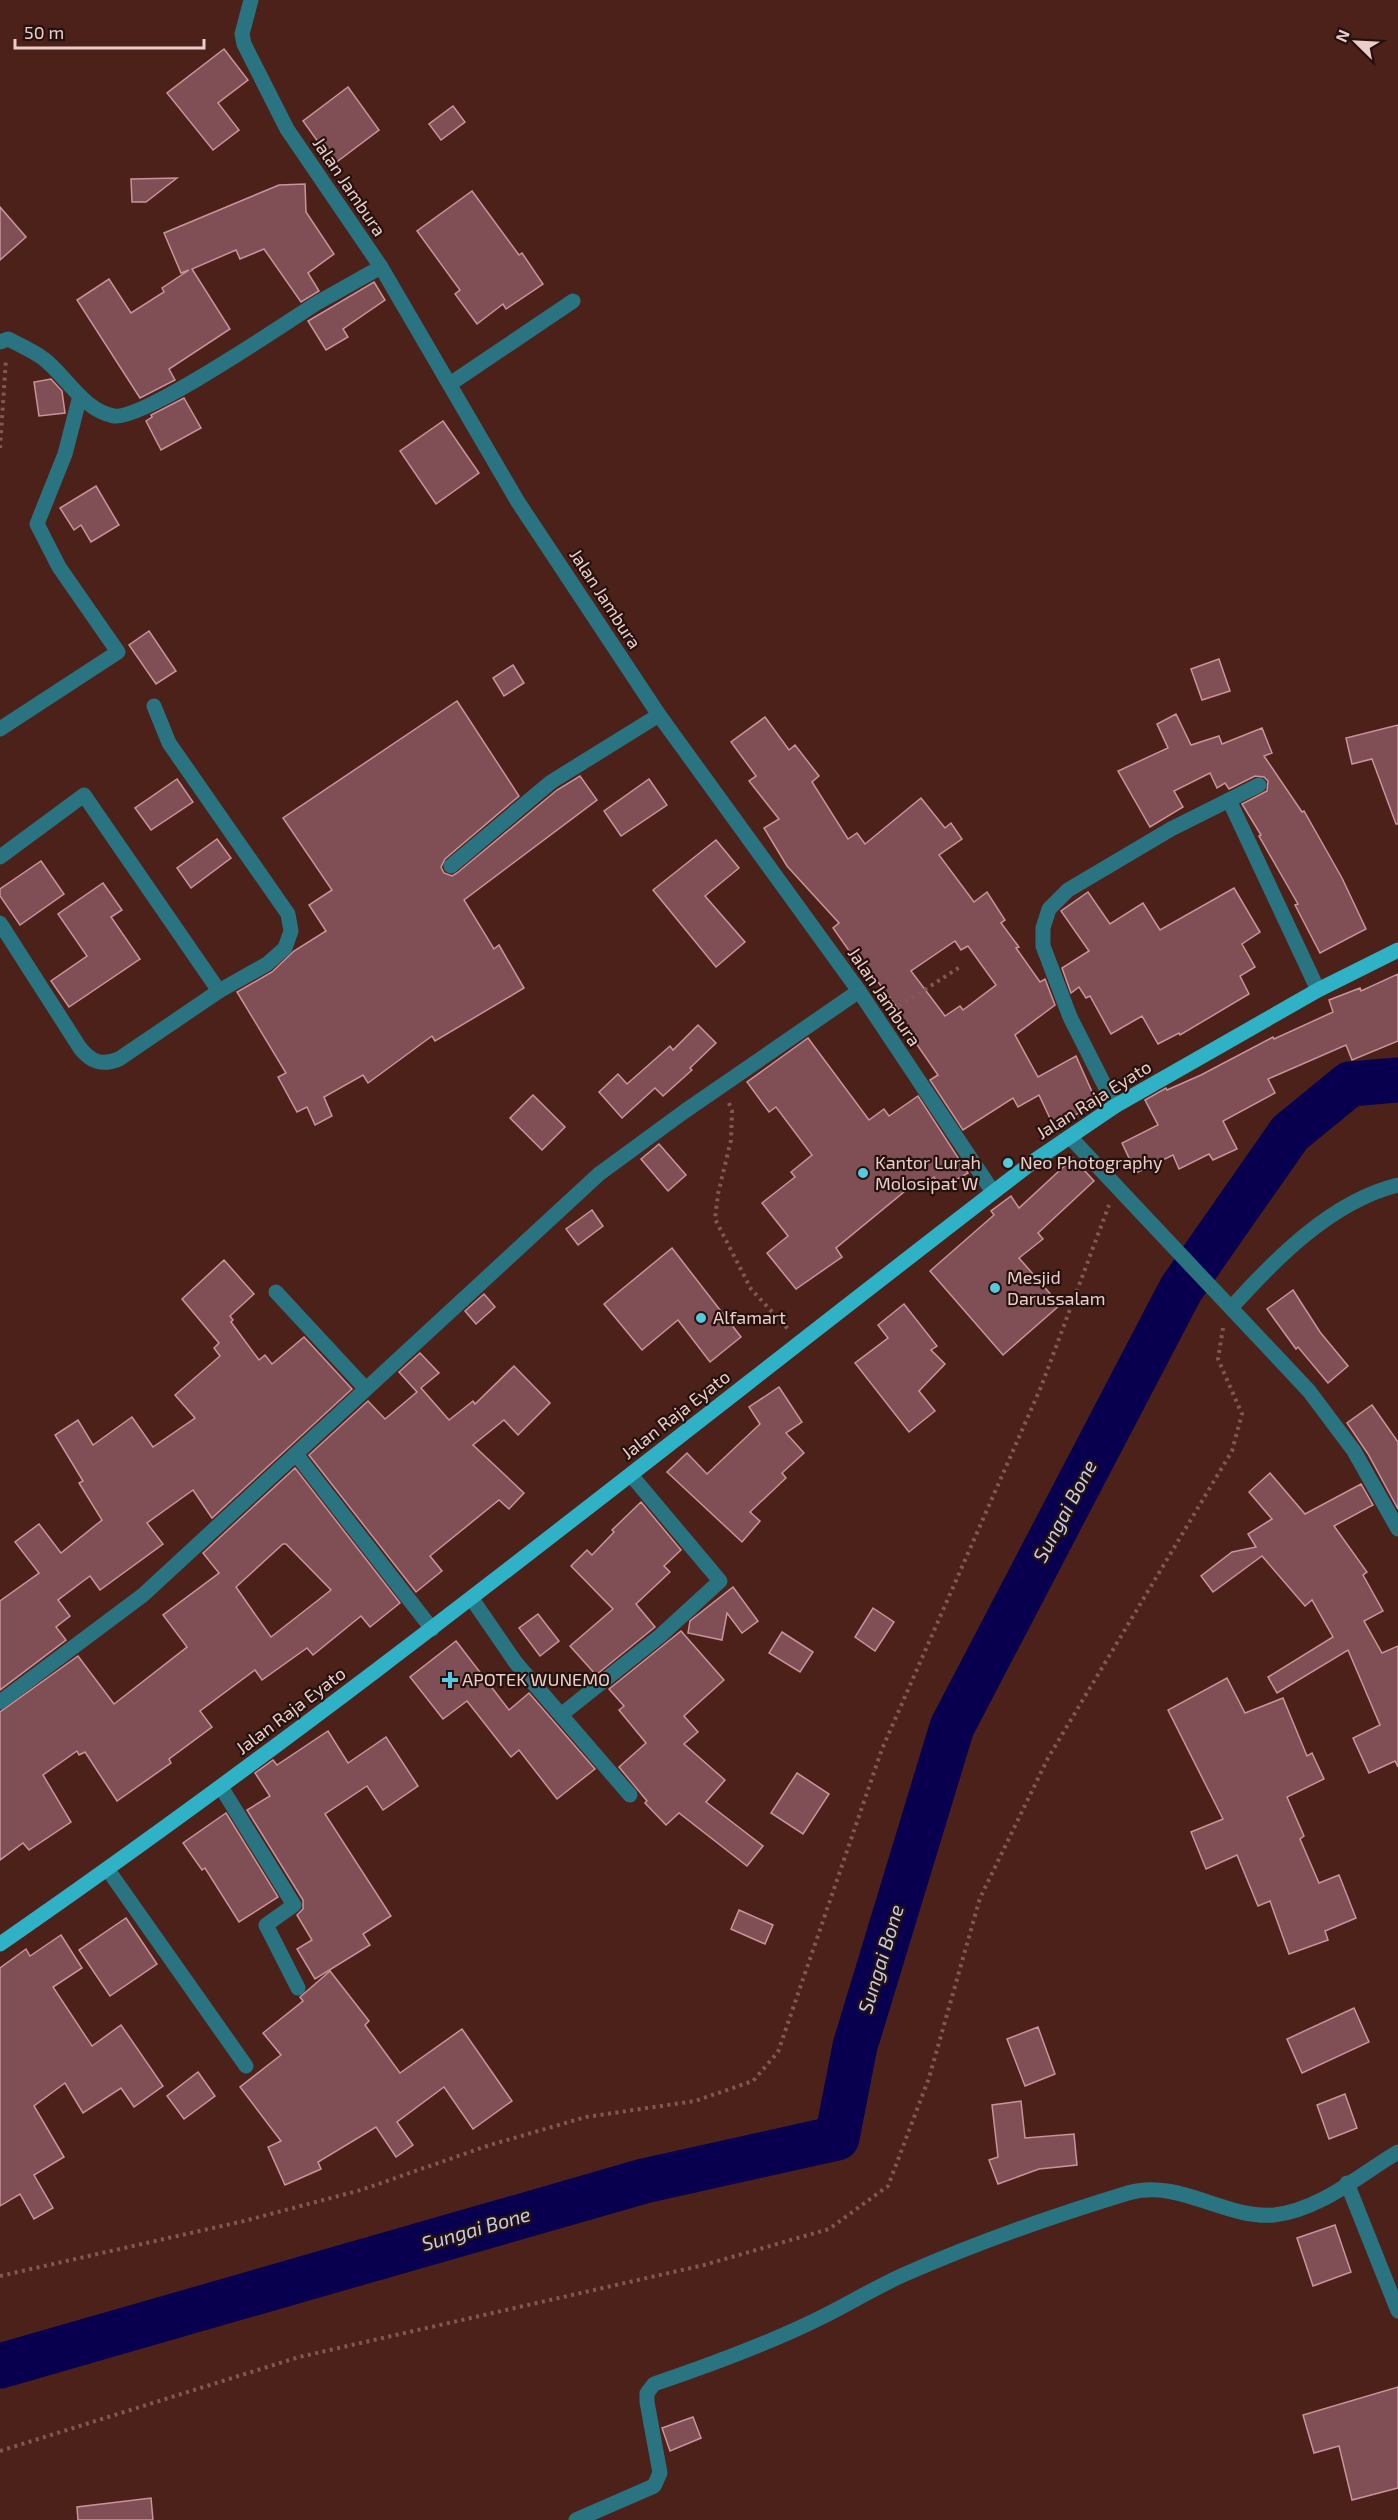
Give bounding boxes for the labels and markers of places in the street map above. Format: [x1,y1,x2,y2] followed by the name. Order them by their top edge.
[875,1151,981,1194] place label: Kantor Lurah Molosipat W
[1020,1151,1163,1173] place label: Neo Photography
[1001,1156,1015,1170] marker: Neo Photography
[856,1166,870,1180] marker: Kantor Lurah Molosipat W
[1007,1266,1105,1309] place label: Mesjid Darussalam
[988,1281,1002,1295] marker: Mesjid Darussalam
[713,1306,786,1328] place label: Alfamart
[694,1311,708,1325] marker: Alfamart
[462,1668,610,1690] place label: APOTEK WUNEMO
[443,1673,457,1687] marker: APOTEK WUNEMO

